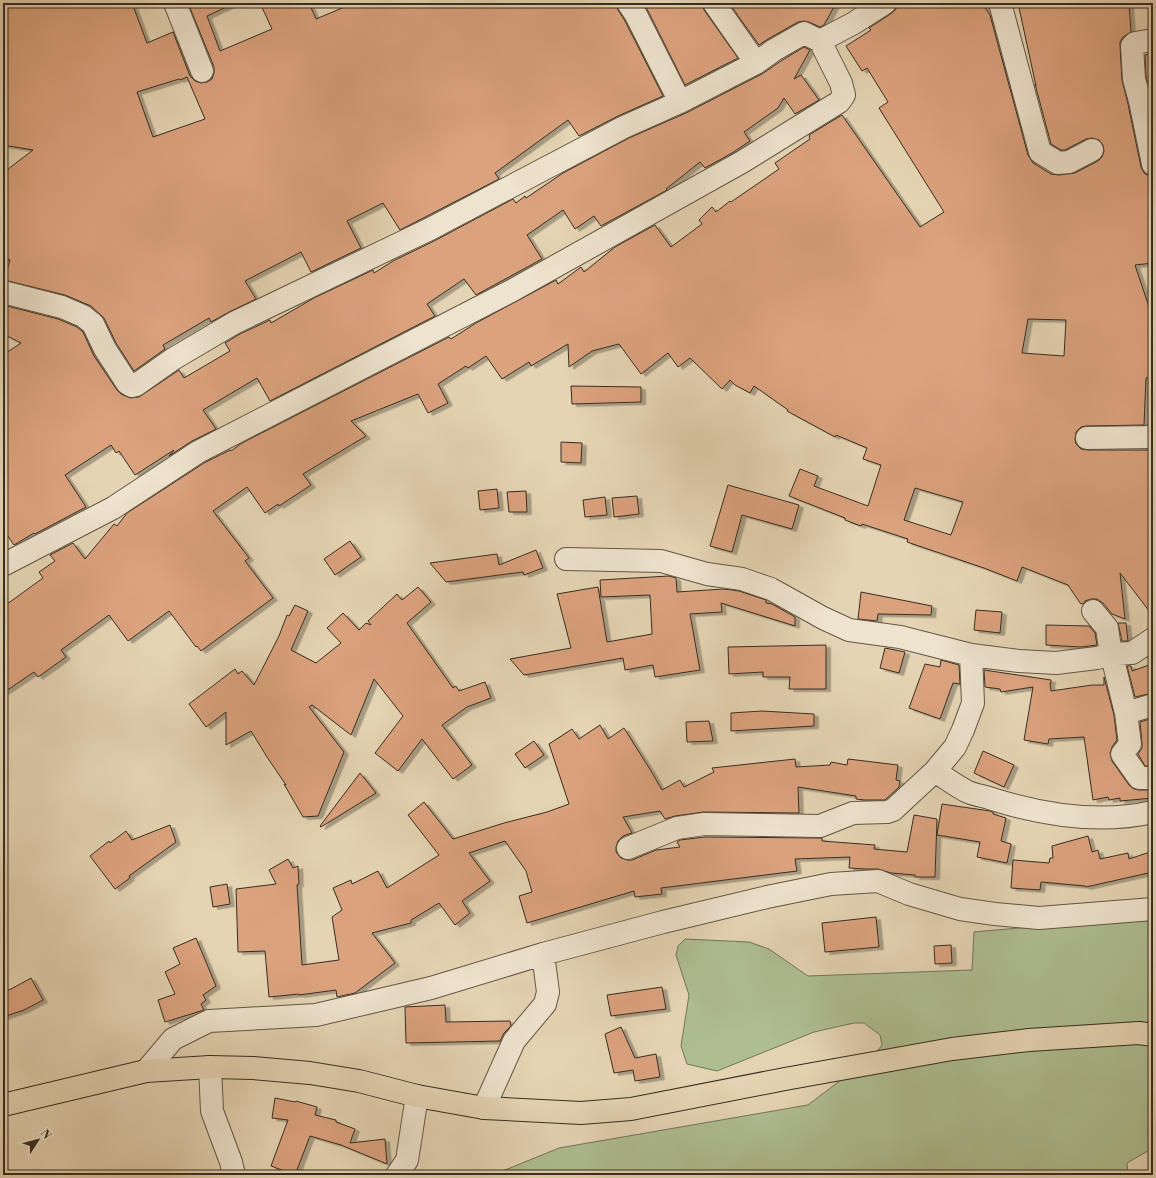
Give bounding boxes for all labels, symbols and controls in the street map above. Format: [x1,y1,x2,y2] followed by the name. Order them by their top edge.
[18,1120,58,1160] north arrow
[37,1127,54,1143] text: N

